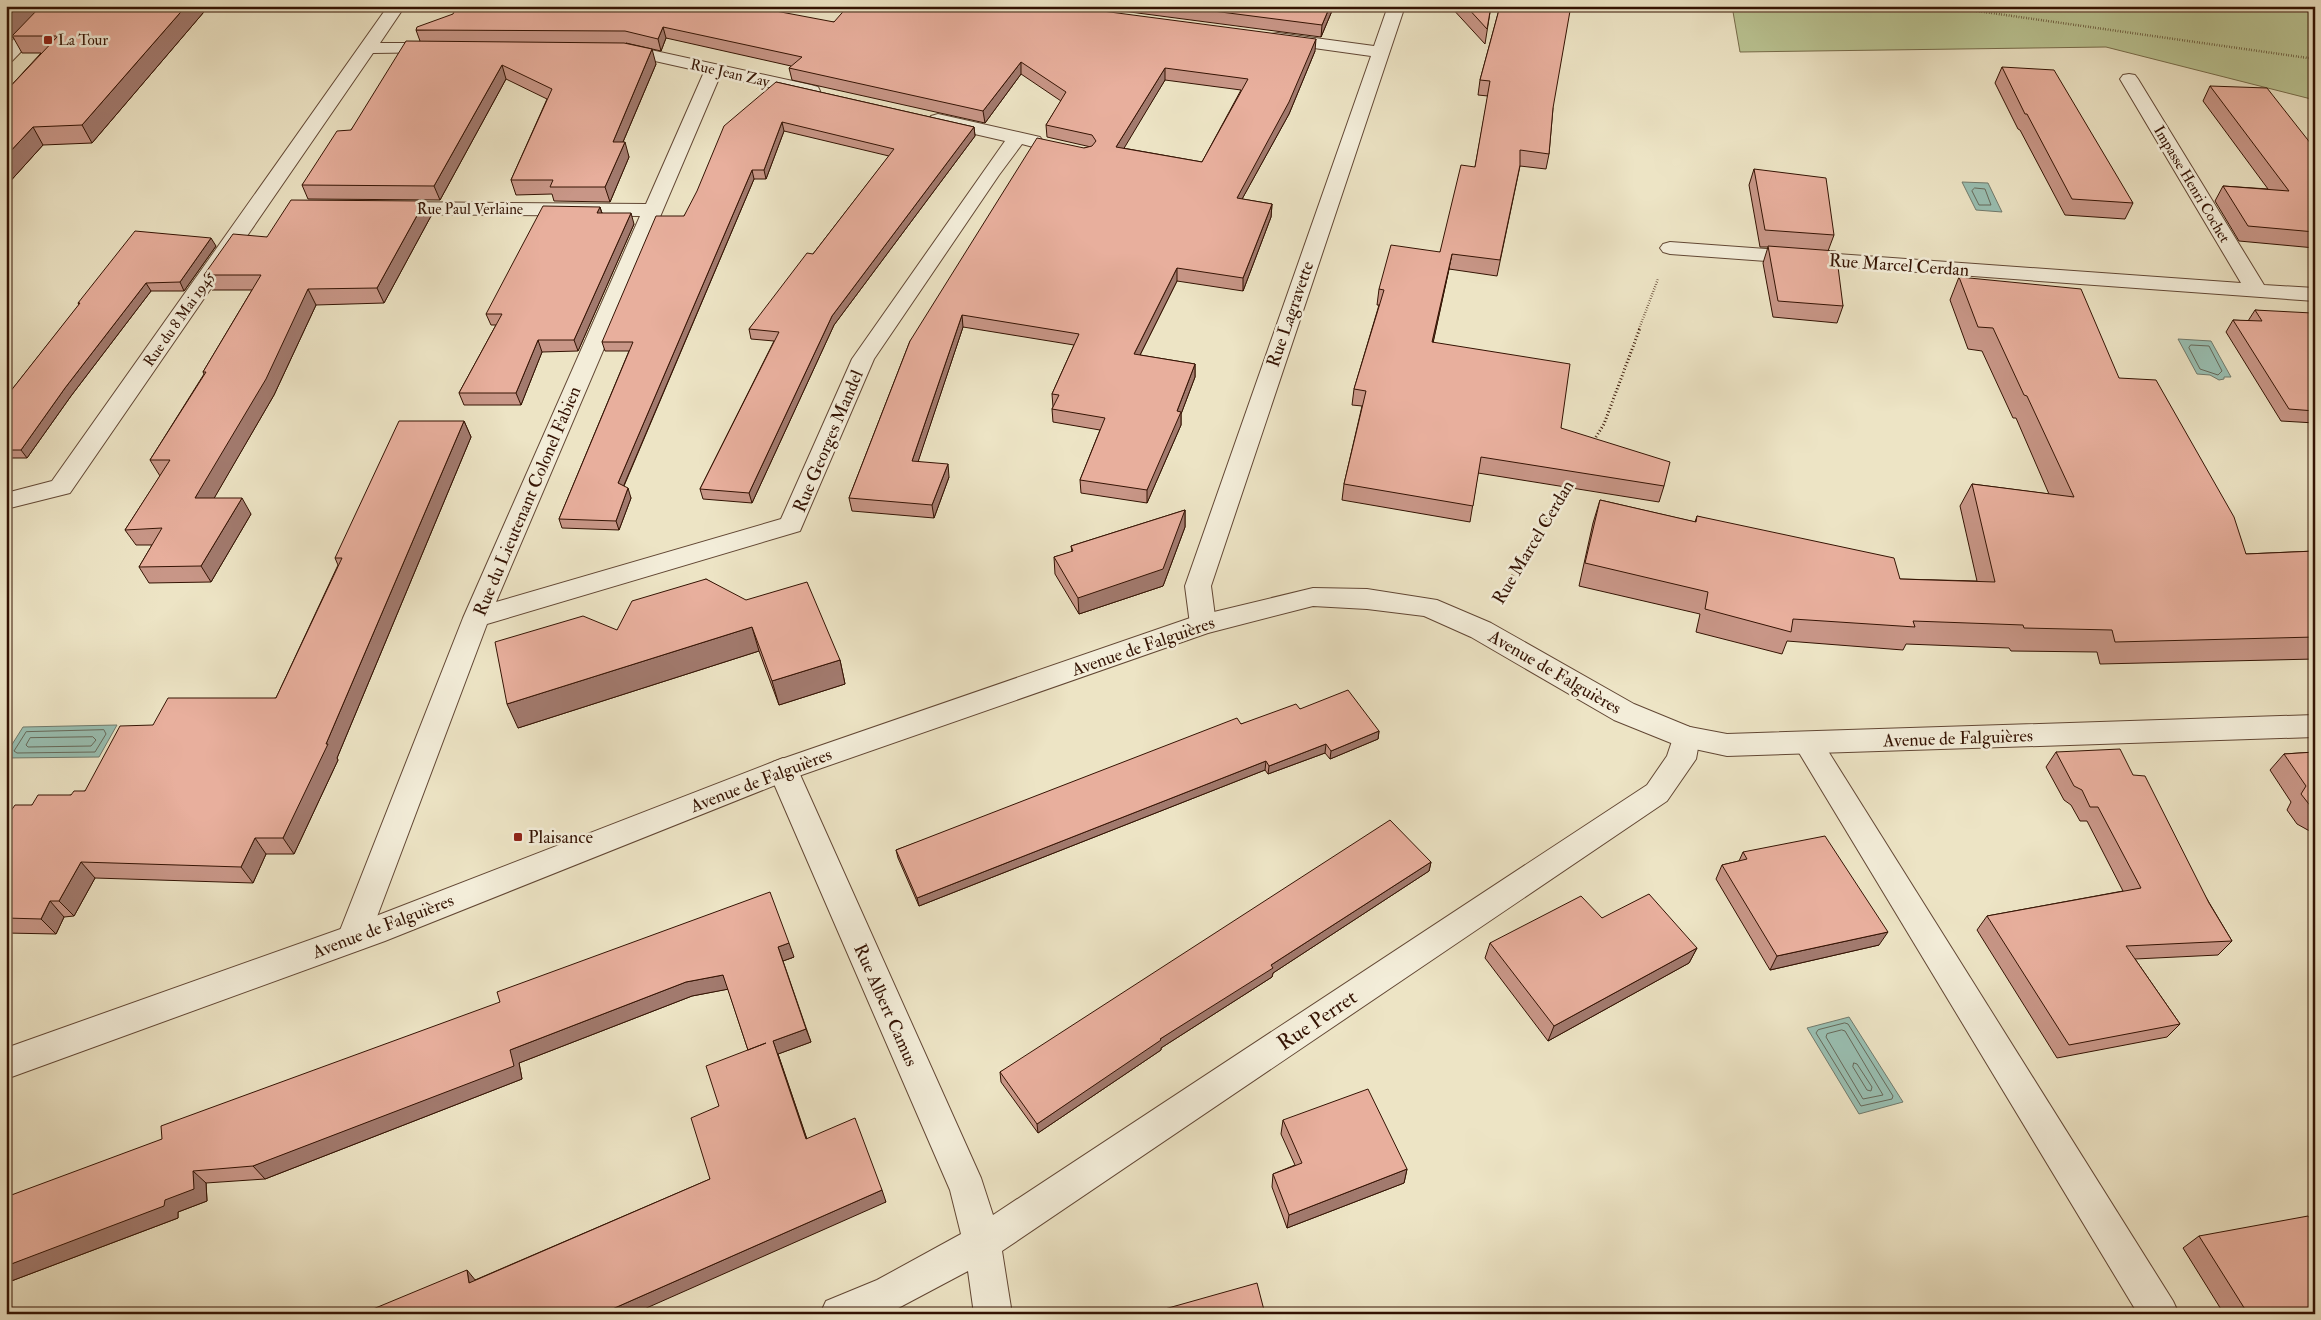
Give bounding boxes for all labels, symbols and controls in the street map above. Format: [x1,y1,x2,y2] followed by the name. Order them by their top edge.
[58,31,108,50] place label: La Tour
[42,34,54,46] marker: La Tour
[688,55,772,93] street label: Rue Jean Zay
[2148,122,2234,247] street label: Impasse Henri Cochet
[417,200,523,219] street label: Rue Paul Verlaine
[1828,249,1970,282] street label: Rue Marcel Cerdan
[1262,258,1320,370] street label: Rue Lagravette
[140,268,219,370] street label: Rue du 8 Mai 1945
[788,366,869,516] street label: Rue Georges Mandel
[469,383,586,620] street label: Rue du Lieutenant Colonel Fabien
[1487,476,1580,608] street label: Rue Marcel Cerdan
[1068,611,1218,682] street label: Avenue de Falguières
[1483,625,1625,720] street label: Avenue de Falguières
[1882,724,2033,753] street label: Avenue de Falguières
[686,743,835,818] street label: Avenue de Falguières
[528,826,593,849] place label: Plaisance
[512,831,524,843] marker: Plaisance
[308,889,457,964] street label: Avenue de Falguières
[848,940,923,1070] street label: Rue Albert Camus
[1272,984,1363,1057] street label: Rue Perret

